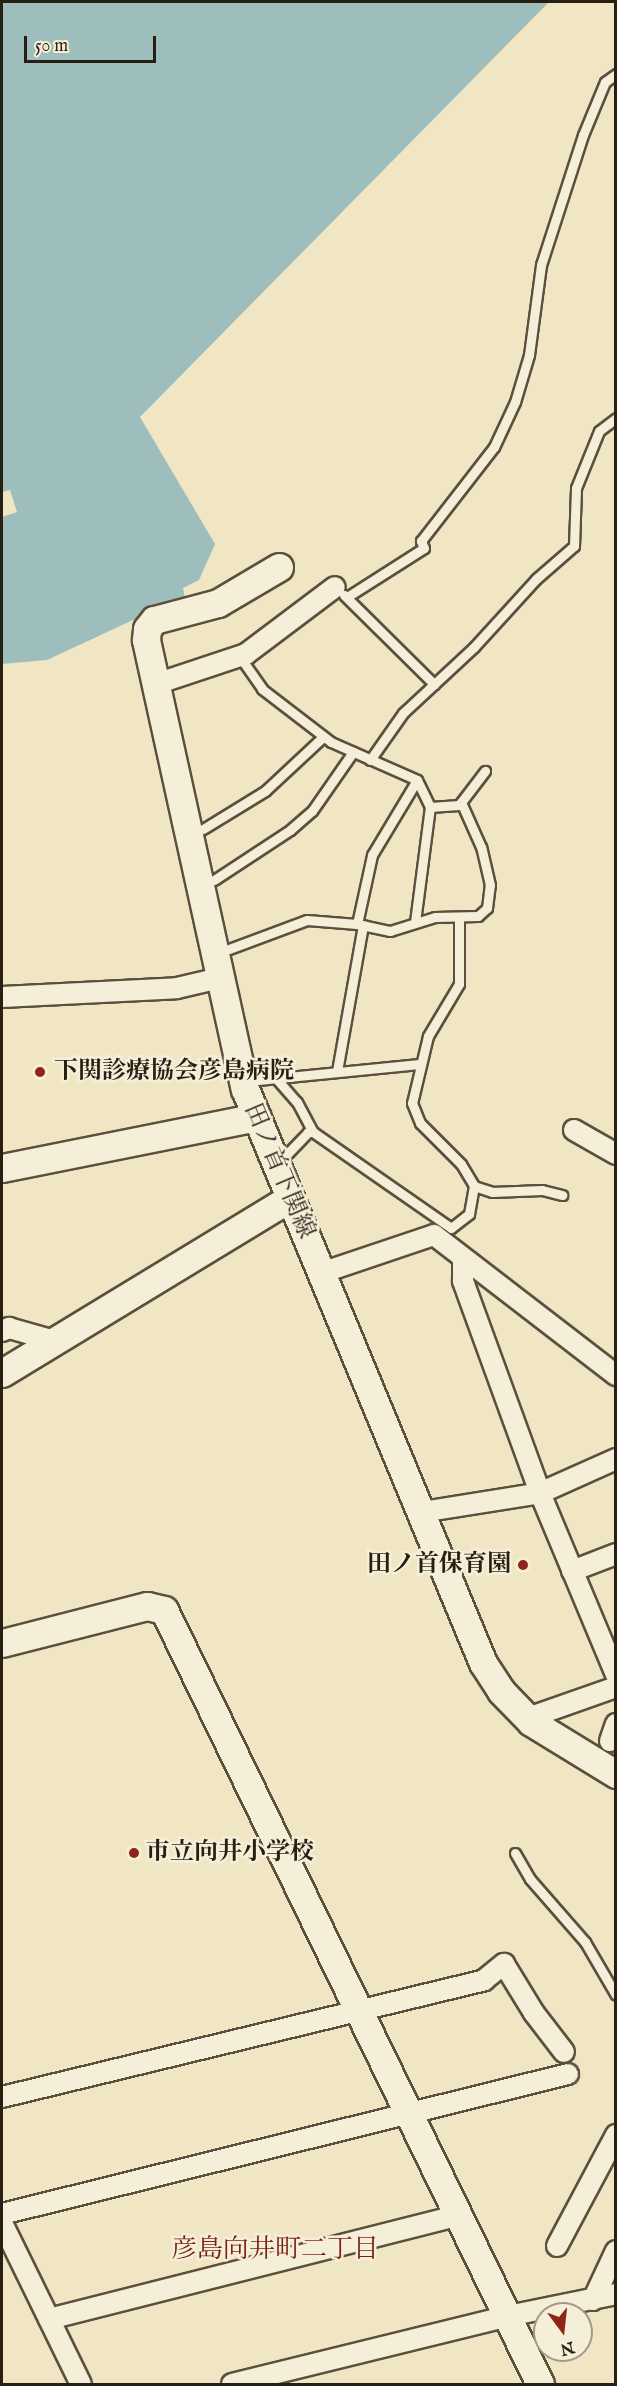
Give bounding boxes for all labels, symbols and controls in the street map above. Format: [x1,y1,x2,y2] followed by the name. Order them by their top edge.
[27,24,159,62] scale bar
[35,35,68,58] text: 50 m
[54,1058,294,1086] place label: 下関診療協会彦島病院
[31,1063,49,1081] marker: 下関診療協会彦島病院
[238,1099,320,1243] street label: 田ノ首下関線
[367,1551,511,1579] place label: 田ノ首保育園
[516,1558,530,1572] marker: 田ノ首保育園
[146,1839,314,1867] place label: 市立向井小学校
[127,1846,141,1860] marker: 市立向井小学校
[171,2234,379,2266] district label: 彦島向井町二丁目
[533,2302,593,2362] north arrow
[558,2336,576,2359] text: N

